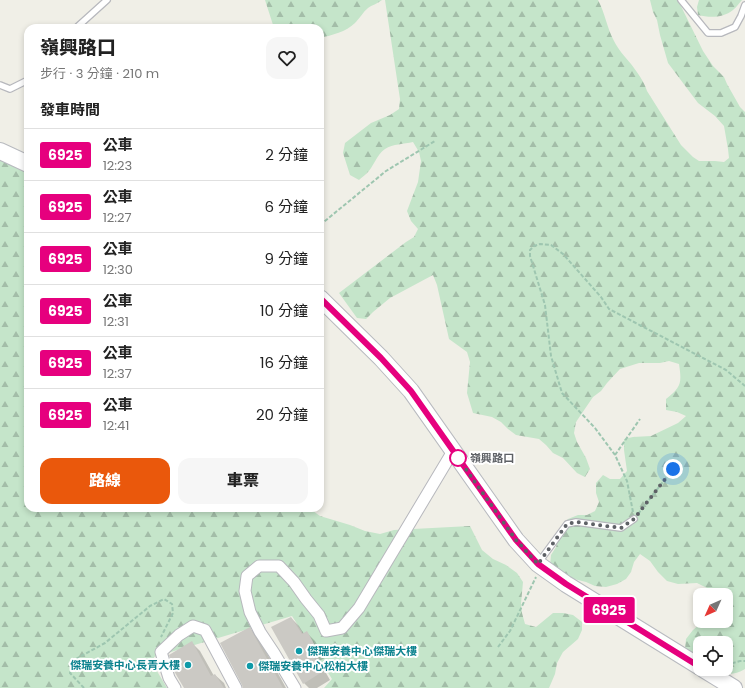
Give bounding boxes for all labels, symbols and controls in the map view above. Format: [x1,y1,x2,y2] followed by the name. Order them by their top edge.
[40,34,116,61] text: 嶺興路口
[266,37,308,79] button: heart
[40,64,159,83] text: 步行 · 3 分鐘 · 210 m
[40,99,100,120] text: 發車時間
[103,134,133,155] text: 公車
[265,144,308,165] text: 2 分鐘
[48,145,83,165] text: 6925
[103,156,132,175] text: 12:23
[103,186,133,207] text: 公車
[264,196,308,217] text: 6 分鐘
[48,197,83,217] text: 6925
[103,208,132,227] text: 12:27
[103,238,133,259] text: 公車
[265,248,308,269] text: 9 分鐘
[48,249,83,269] text: 6925
[103,260,133,279] text: 12:30
[103,290,133,311] text: 公車
[260,300,308,321] text: 10 分鐘
[48,301,83,321] text: 6925
[103,312,129,331] text: 12:31
[103,342,133,363] text: 公車
[260,352,308,373] text: 16 分鐘
[48,353,83,373] text: 6925
[103,364,132,383] text: 12:37
[103,394,133,415] text: 公車
[256,404,308,425] text: 20 分鐘
[48,405,83,425] text: 6925
[103,416,129,435] text: 12:41
[449,449,467,467] marker: 嶺興路口
[470,450,514,466] place label: 嶺興路口
[40,458,170,504] button: 路線
[178,458,308,504] button: 車票
[663,459,683,479] your location
[693,588,733,628] north arrow
[693,588,733,676] map controls
[581,597,637,623] line badge: 6925
[592,600,626,620] text: 6925
[693,636,733,676] button: locate
[307,643,417,659] place label: 傑瑞安養中心傑瑞大樓
[294,646,304,656] marker: 傑瑞安養中心傑瑞大樓
[70,657,180,673] place label: 傑瑞安養中心長青大樓
[258,658,368,674] place label: 傑瑞安養中心松柏大樓
[183,660,193,670] marker: 傑瑞安養中心長青大樓
[245,661,255,671] marker: 傑瑞安養中心松柏大樓

